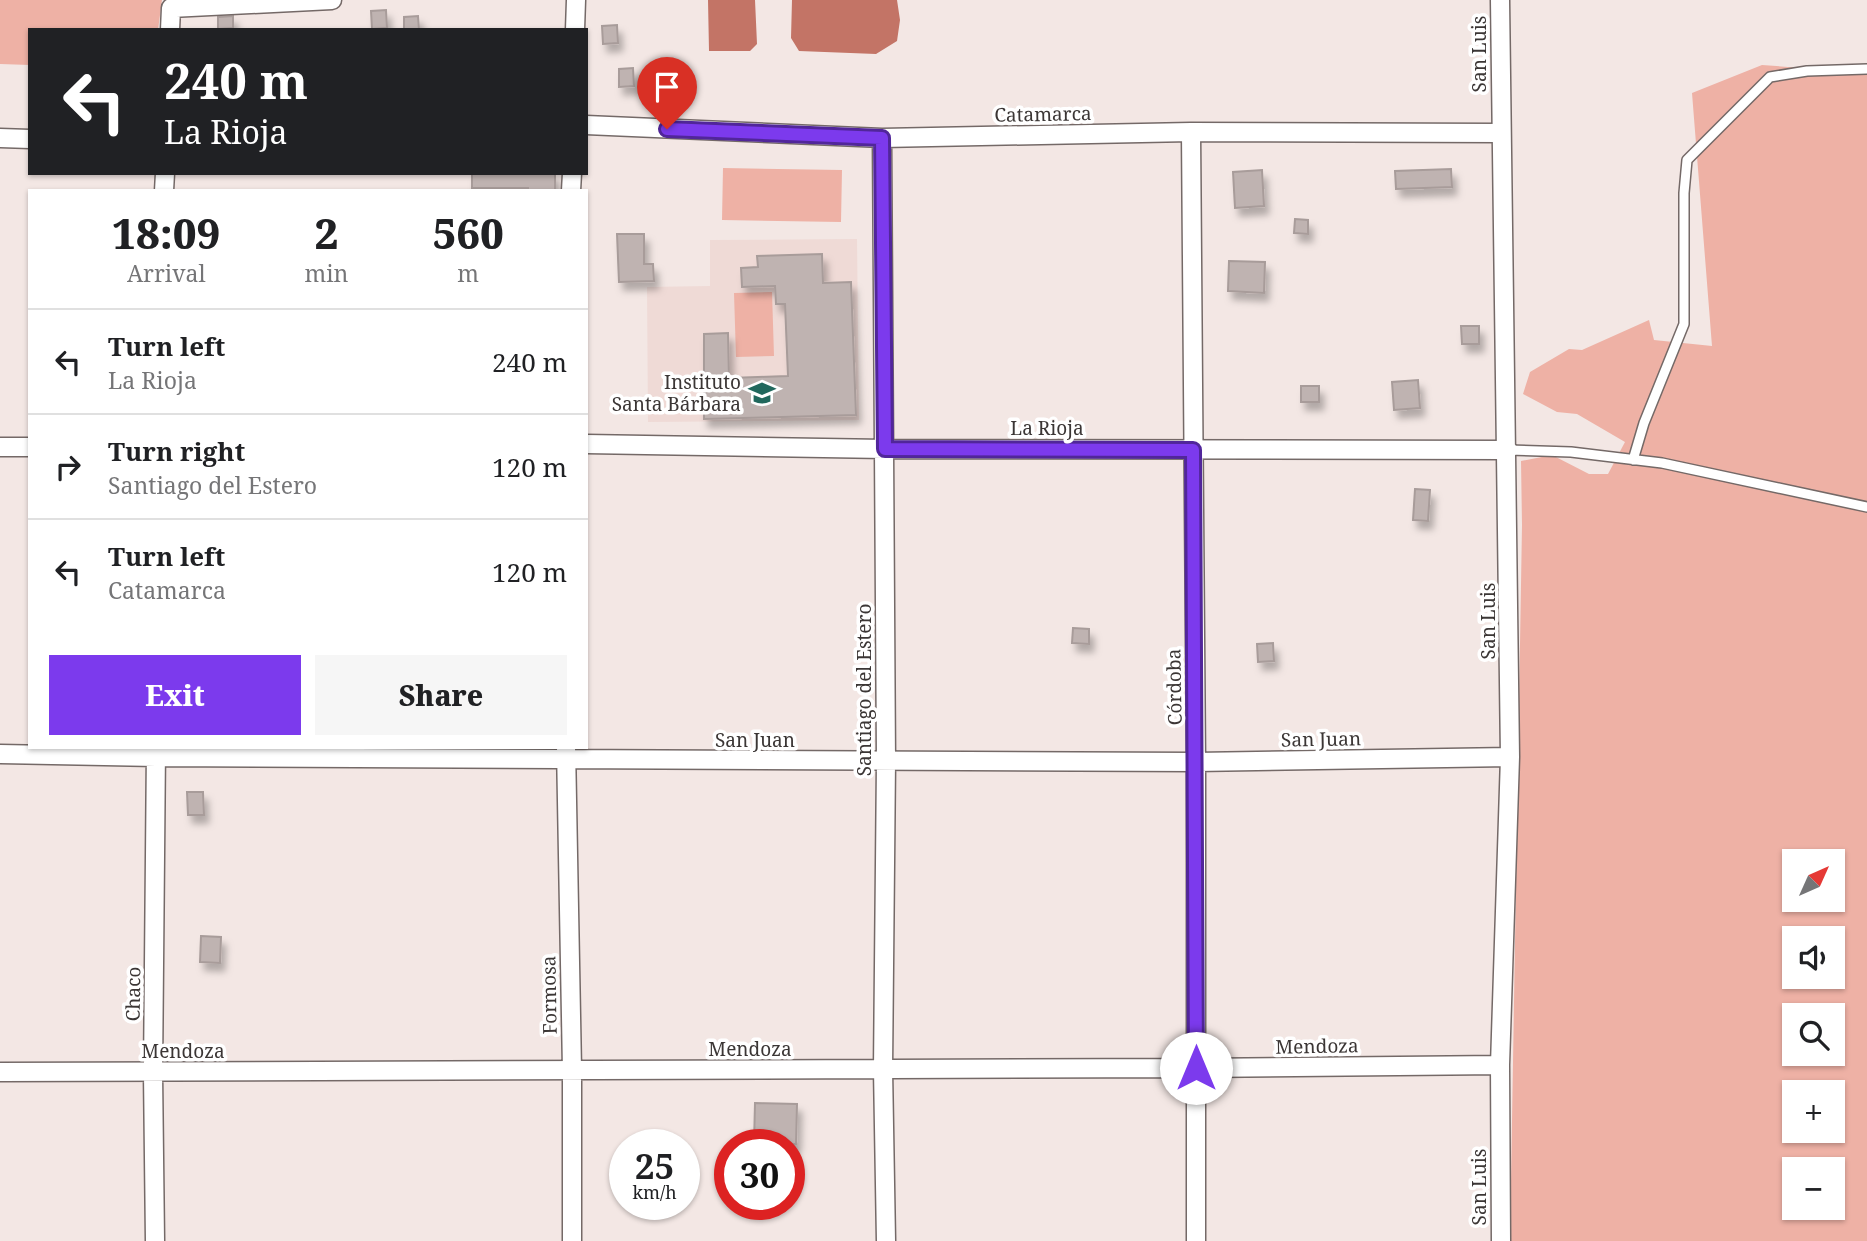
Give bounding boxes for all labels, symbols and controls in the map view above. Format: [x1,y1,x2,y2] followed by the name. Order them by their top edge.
[1466,16,1492,92] street label: San Luis
[164,47,308,113] text: 240 m
[49,56,140,147] icon: left
[637,57,697,129] pin
[648,68,686,106] icon: arrive
[994,100,1092,128] street label: Catamarca
[164,110,288,153] text: La Rioja
[112,204,220,261] text: 18:09
[315,204,338,261] text: 2
[432,204,504,261] text: 560
[127,257,206,289] text: Arrival
[304,257,348,289] text: min
[457,257,479,289] text: m
[108,328,225,364] text: Turn left
[49,343,87,381] icon: left
[492,344,567,380] text: 240 m
[108,364,197,396] text: La Rioja
[612,369,741,417] place label: Instituto Santa Bárbara
[747,378,777,408] school or university icon: Instituto Santa Bárbara
[1010,415,1084,441] street label: La Rioja
[108,433,245,469] text: Turn right
[49,448,87,486] icon: right
[492,449,567,485] text: 120 m
[108,469,317,501] text: Santiago del Estero
[108,538,225,574] text: Turn left
[49,553,87,591] icon: left
[492,554,567,590] text: 120 m
[108,574,226,606] text: Catamarca
[1475,583,1501,659] street label: San Luis
[851,604,877,776] street label: Santiago del Estero
[1160,648,1188,726] street label: Córdoba
[49,655,301,735] button: Exit
[315,655,567,735] button: Share
[1281,725,1361,753] street label: San Juan
[715,727,795,753] street label: San Juan
[1782,849,1844,912] north arrow
[1782,849,1845,1220] map controls
[1782,926,1845,989] button: sound
[535,956,563,1034] street label: Formosa
[120,966,146,1022] street label: Chaco
[1782,1003,1845,1066] button: search
[1159,1031,1233,1105] position arrow
[1275,1032,1359,1060] street label: Mendoza
[708,1036,792,1062] street label: Mendoza
[141,1038,225,1064] street label: Mendoza
[1782,1080,1845,1143] button: +
[714,1129,805,1220] speed limit sign: 30
[635,1142,674,1189] text: 25
[1466,1149,1492,1225] street label: San Luis
[1782,1157,1845,1220] button: −
[632,1180,677,1204] text: km/h

